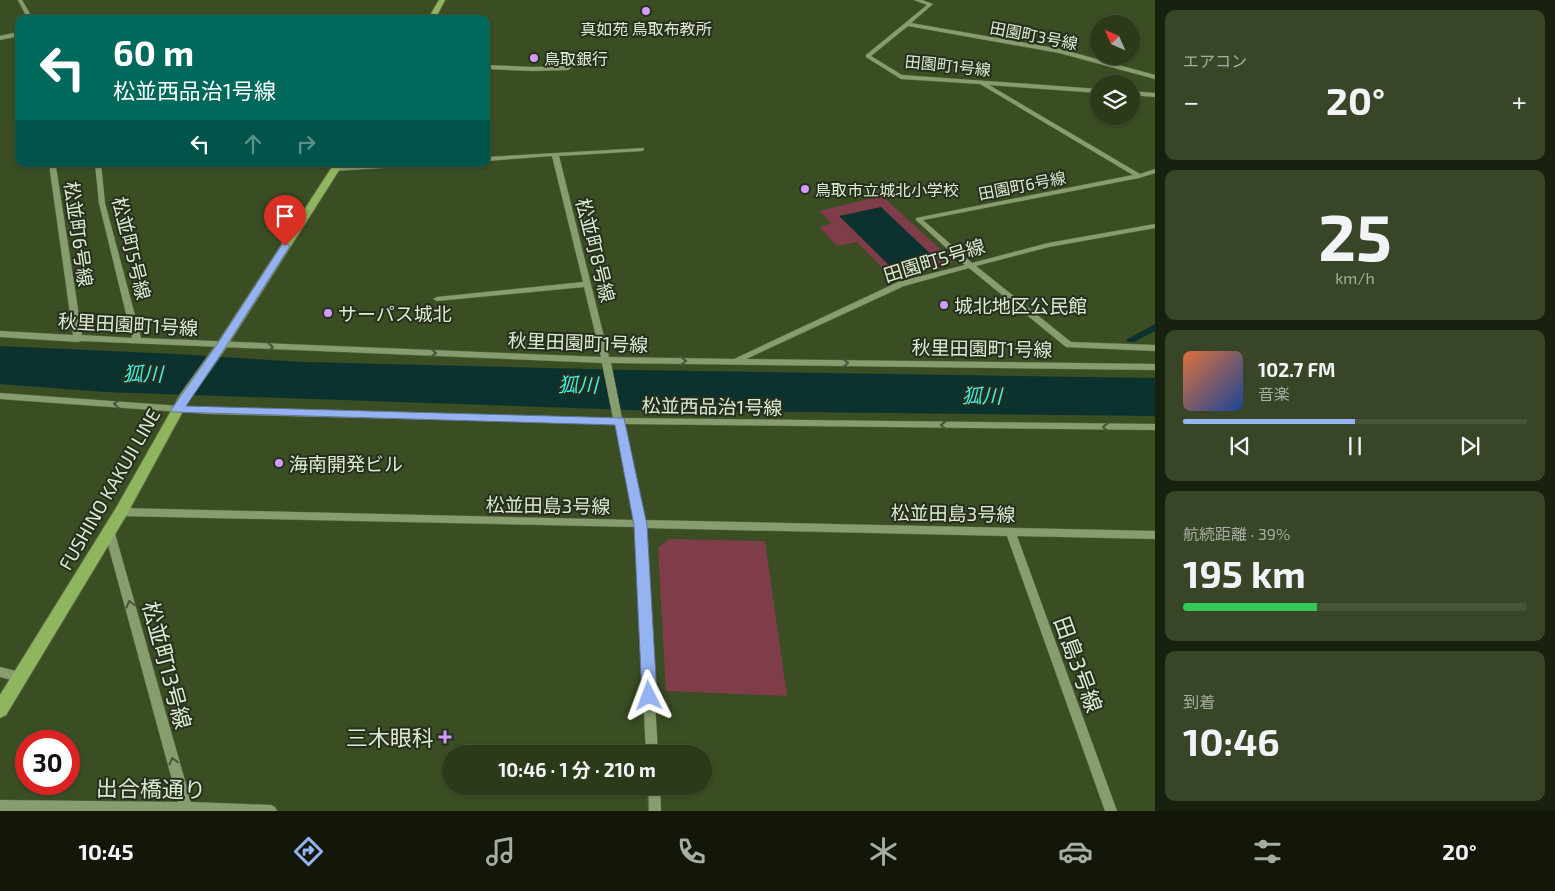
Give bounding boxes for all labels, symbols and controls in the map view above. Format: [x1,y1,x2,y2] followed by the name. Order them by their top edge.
[640,5,652,17] marker: 真如苑 鳥取布教所
[1090,15,1140,65] north arrow
[1090,15,1140,125] map controls
[989,17,1079,53] street label: 田園町3号線
[580,19,712,38] place label: 真如苑 鳥取布教所
[113,31,194,73] text: 60 m
[30,35,95,100] icon: left
[544,49,608,68] place label: 鳥取銀行
[904,51,992,79] street label: 田園町1号線
[1183,51,1247,70] text: エアコン
[528,52,540,64] marker: 鳥取銀行
[1090,75,1140,125] button: layers
[113,77,276,103] text: 松並西品治1号線
[1326,77,1385,123] text: 20°
[1183,84,1199,118] text: −
[1512,84,1527,118] text: +
[186,130,214,158] icon: left
[239,130,267,158] icon: ahead
[292,130,320,158] icon: right
[976,167,1068,203] street label: 田園町6号線
[60,180,98,288] street label: 松並町6号線
[815,180,959,199] place label: 鳥取市立城北小学校
[799,183,811,195] marker: 鳥取市立城北小学校
[108,194,156,302] street label: 松並町5号線
[264,195,306,246] pin
[572,196,620,304] street label: 松並町8号線
[1318,196,1392,274] text: 25
[271,202,299,230] icon: arrive
[880,234,988,286] street label: 田園町5号線
[1335,268,1375,287] text: km/h
[954,294,1087,317] place label: 城北地区公民館
[938,299,950,311] marker: 城北地区公民館
[338,302,452,325] place label: サーパス城北
[322,307,334,319] marker: サーパス城北
[57,309,199,339] street label: 秋里田園町1号線
[507,328,649,356] street label: 秋里田園町1号線
[912,335,1052,361] street label: 秋里田園町1号線
[267,342,275,352] one-way arrow
[429,348,437,359] one-way arrow
[679,356,687,366] one-way arrow
[842,358,849,368] one-way arrow
[1258,358,1335,381] text: 102.7 FM
[123,361,165,385] water label: 狐川
[558,372,600,396] water label: 狐川
[962,383,1004,407] water label: 狐川
[1258,384,1290,403] text: 音楽
[642,393,782,419] street label: 松並西品治1号線
[112,399,120,410] one-way arrow
[53,404,165,574] street label: FUSHINO KAKUJI LINE
[940,420,948,430] one-way arrow
[1102,422,1110,432] one-way arrow
[1226,432,1254,460] icon: previous
[1341,432,1369,460] icon: pause
[1456,432,1484,460] icon: next
[289,452,403,475] place label: 海南開発ビル
[273,457,285,469] marker: 海南開発ビル
[486,492,610,518] street label: 松並田島3号線
[891,500,1015,526] street label: 松並田島3号線
[1183,524,1290,543] text: 航続距離 · 39%
[1183,550,1306,596] text: 195 km
[138,598,198,732] street label: 松並町13号線
[125,600,136,609] one-way arrow
[1050,612,1108,716] street label: 田島3号線
[622,669,674,721] position arrow
[1183,692,1215,711] text: 到着
[1183,718,1280,764] text: 10:46
[346,724,434,750] place label: 三木眼科
[15,730,80,795] speed limit sign: 30
[438,730,452,744] marker: 三木眼科
[169,757,179,765] one-way arrow
[498,758,656,781] text: 10:46 · 1 分 · 210 m
[96,774,206,802] street label: 出合橋通り
[291,834,326,869] icon: directions
[483,834,518,869] icon: music
[674,834,709,869] icon: phone
[866,834,901,869] icon: climate
[1058,834,1093,869] icon: car
[1250,834,1285,869] icon: filters
[78,838,134,864] text: 10:45
[1442,838,1476,864] text: 20°

